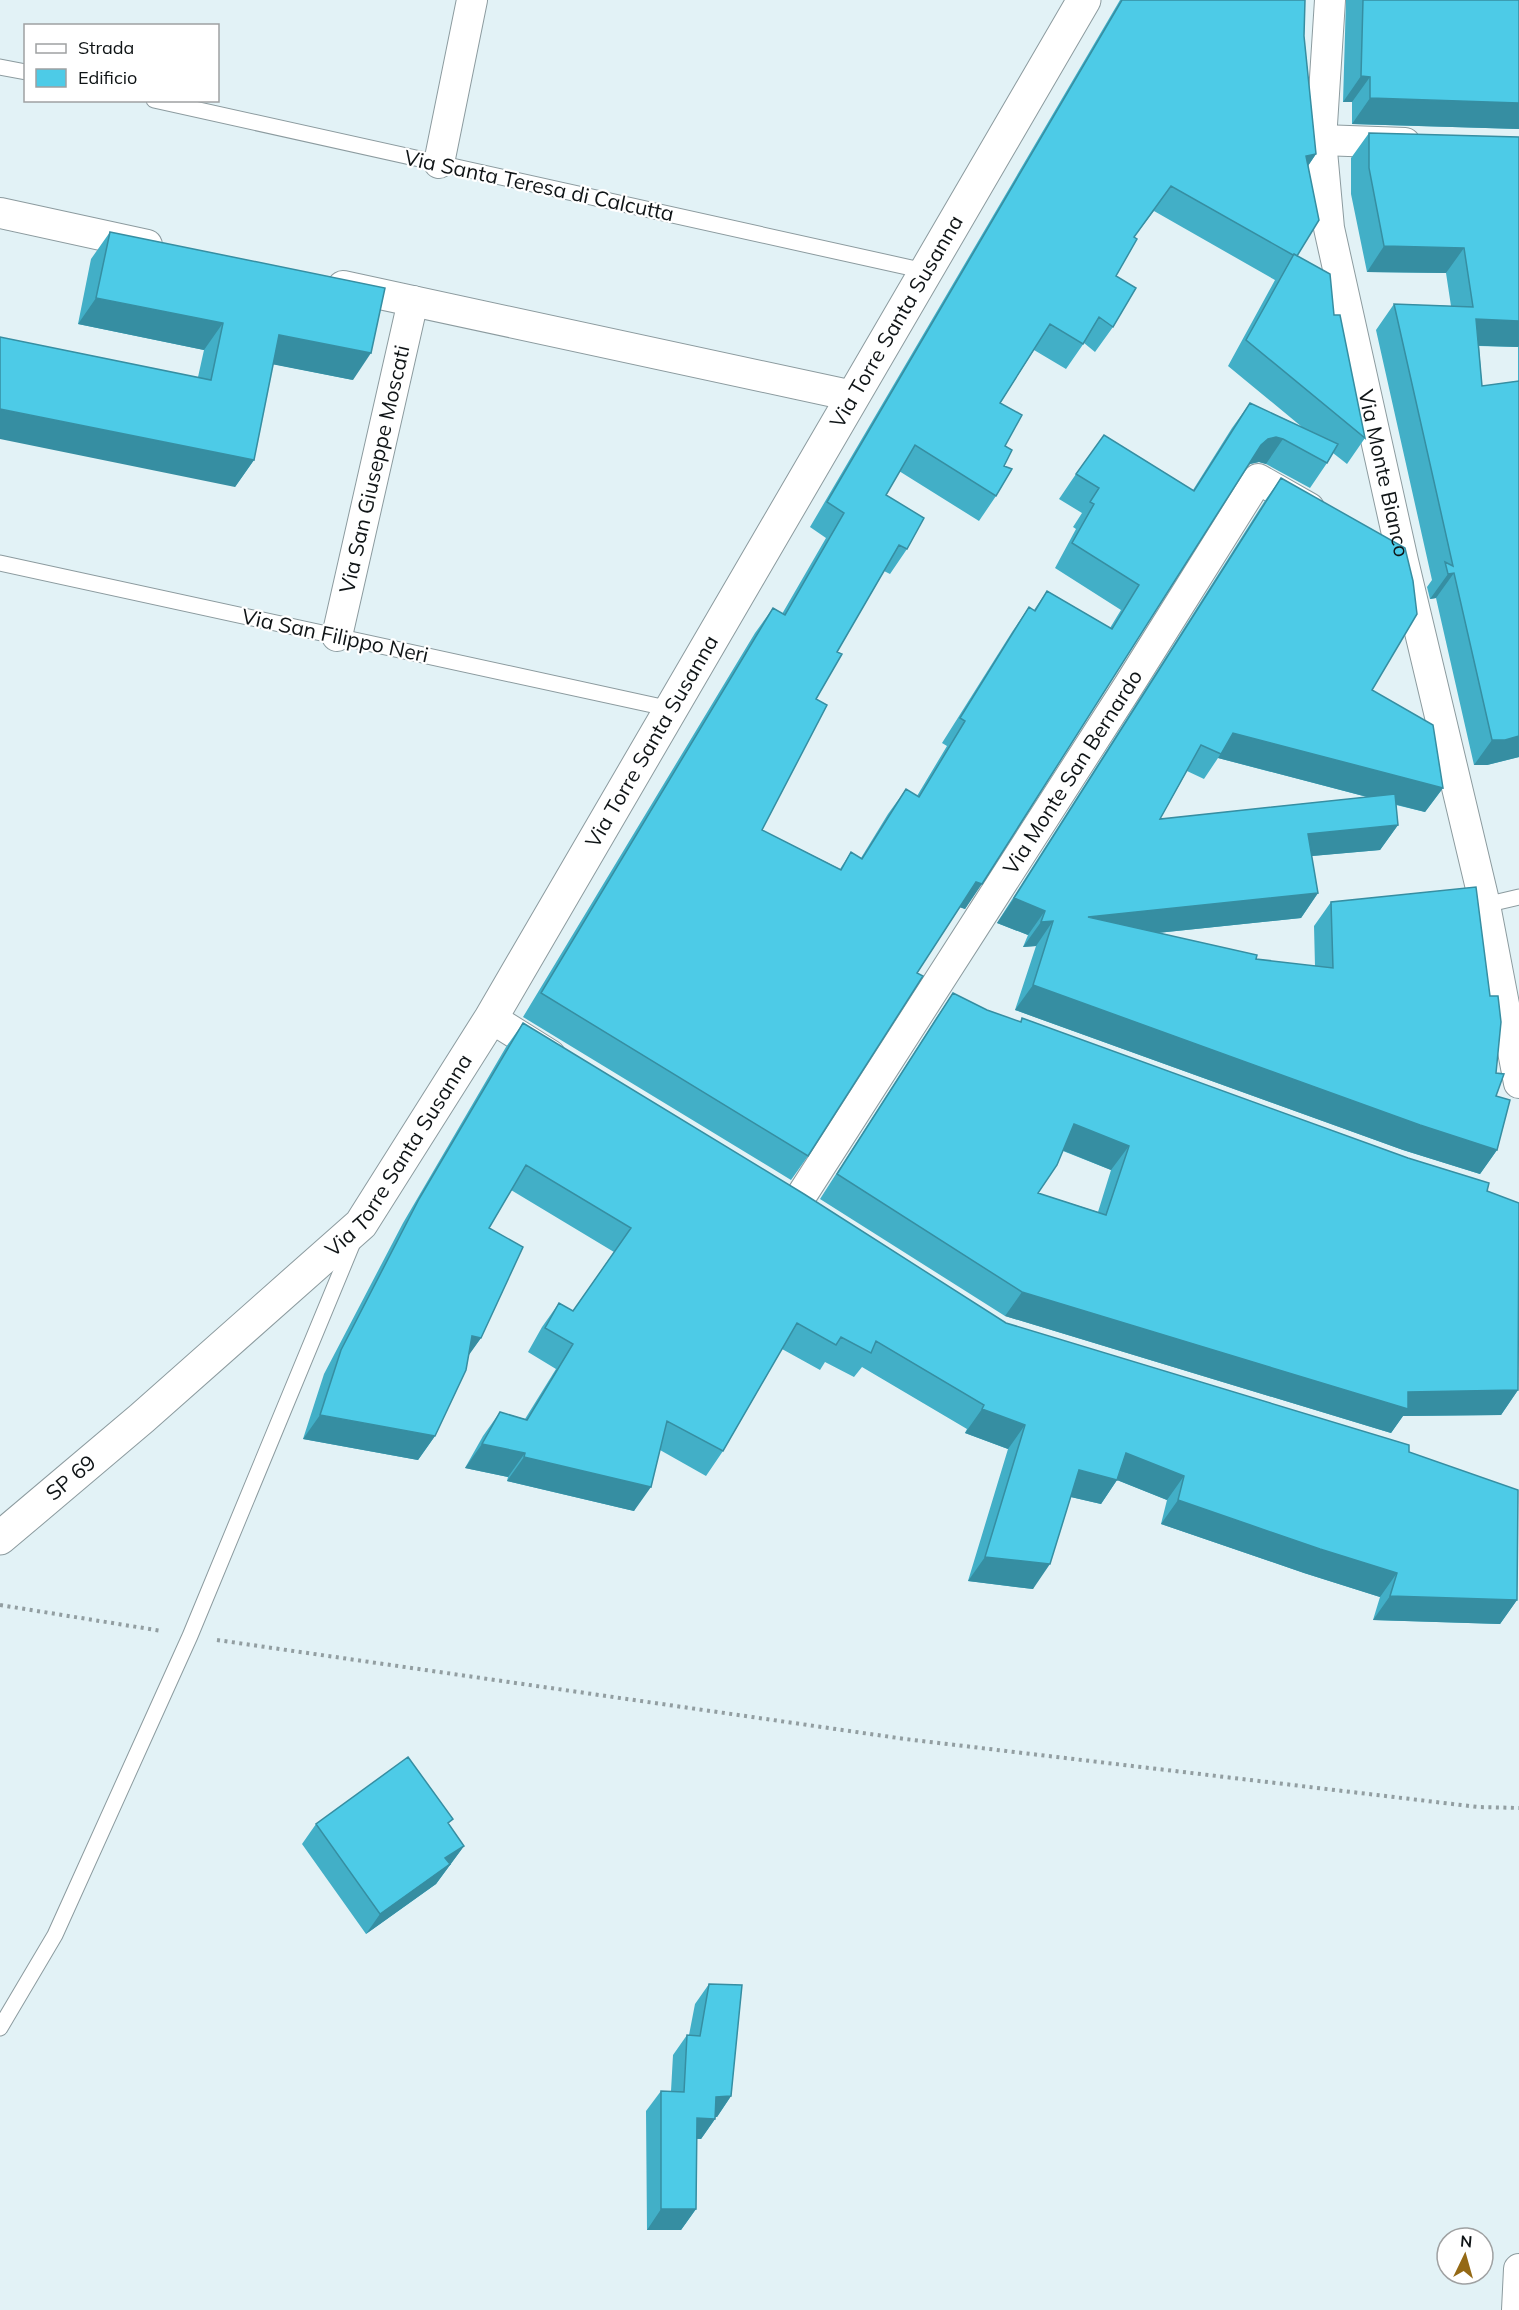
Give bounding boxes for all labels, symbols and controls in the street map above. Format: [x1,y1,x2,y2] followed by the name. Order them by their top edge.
[24,24,219,102] legend
[78,36,134,59] text: Strada
[78,66,137,89] text: Edificio
[402,144,677,226] street label: Via Santa Teresa di Calcutta
[824,210,968,432] street label: Via Torre Santa Susanna
[333,343,415,595] street label: Via San Giuseppe Moscati
[1353,387,1416,559] street label: Via Monte Bianco
[239,603,431,668] street label: Via San Filippo Neri
[579,630,723,852] street label: Via Torre Santa Susanna
[997,664,1147,879] street label: Via Monte San Bernardo
[319,1049,477,1262] street label: Via Torre Santa Susanna
[40,1449,101,1506] street label: SP 69
[1435,2226,1495,2286] north arrow
[1459,2231,1473,2252] text: N

